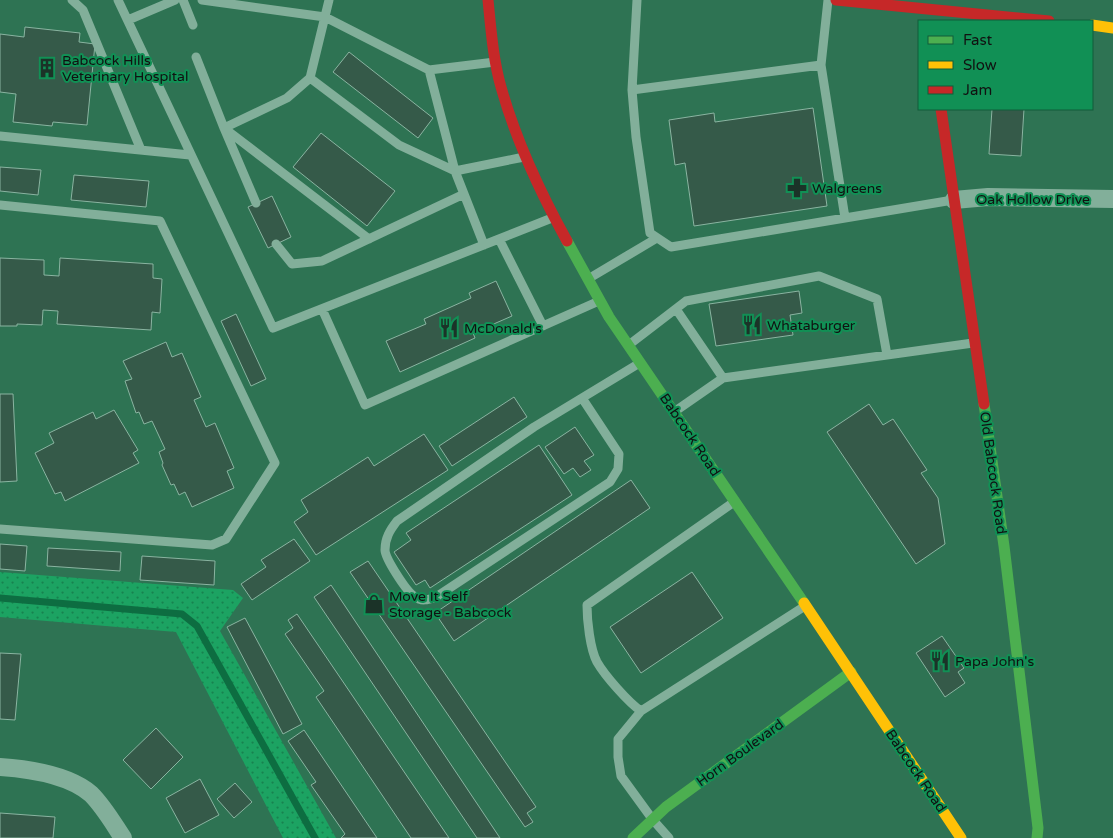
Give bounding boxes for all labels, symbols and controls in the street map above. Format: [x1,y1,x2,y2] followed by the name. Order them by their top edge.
[918,20,1093,110] legend
[963,31,993,49] text: Fast
[62,52,188,85] place label: Babcock Hills Veterinary Hospital
[963,56,997,74] text: Slow
[36,57,58,79] building icon: Babcock Hills Veterinary Hospital
[963,81,992,99] text: Jam
[786,177,808,199] pharmacy icon: Walgreens
[812,180,882,197] place label: Walgreens
[976,191,1090,208] street label: Oak Hollow Drive
[741,314,763,336] restaurant icon: Whataburger
[438,317,460,339] restaurant icon: McDonald's
[767,317,856,334] place label: Whataburger
[464,320,542,337] place label: McDonald's
[656,390,724,480] street label: Babcock Road
[976,411,1010,535] street label: Old Babcock Road
[389,588,512,621] place label: Move It Self Storage - Babcock
[363,593,385,615] shop icon: Move It Self Storage - Babcock
[929,650,951,672] restaurant icon: Papa John's
[955,653,1034,670] place label: Papa John's
[693,716,787,790] street label: Horn Boulevard
[882,726,950,816] street label: Babcock Road

